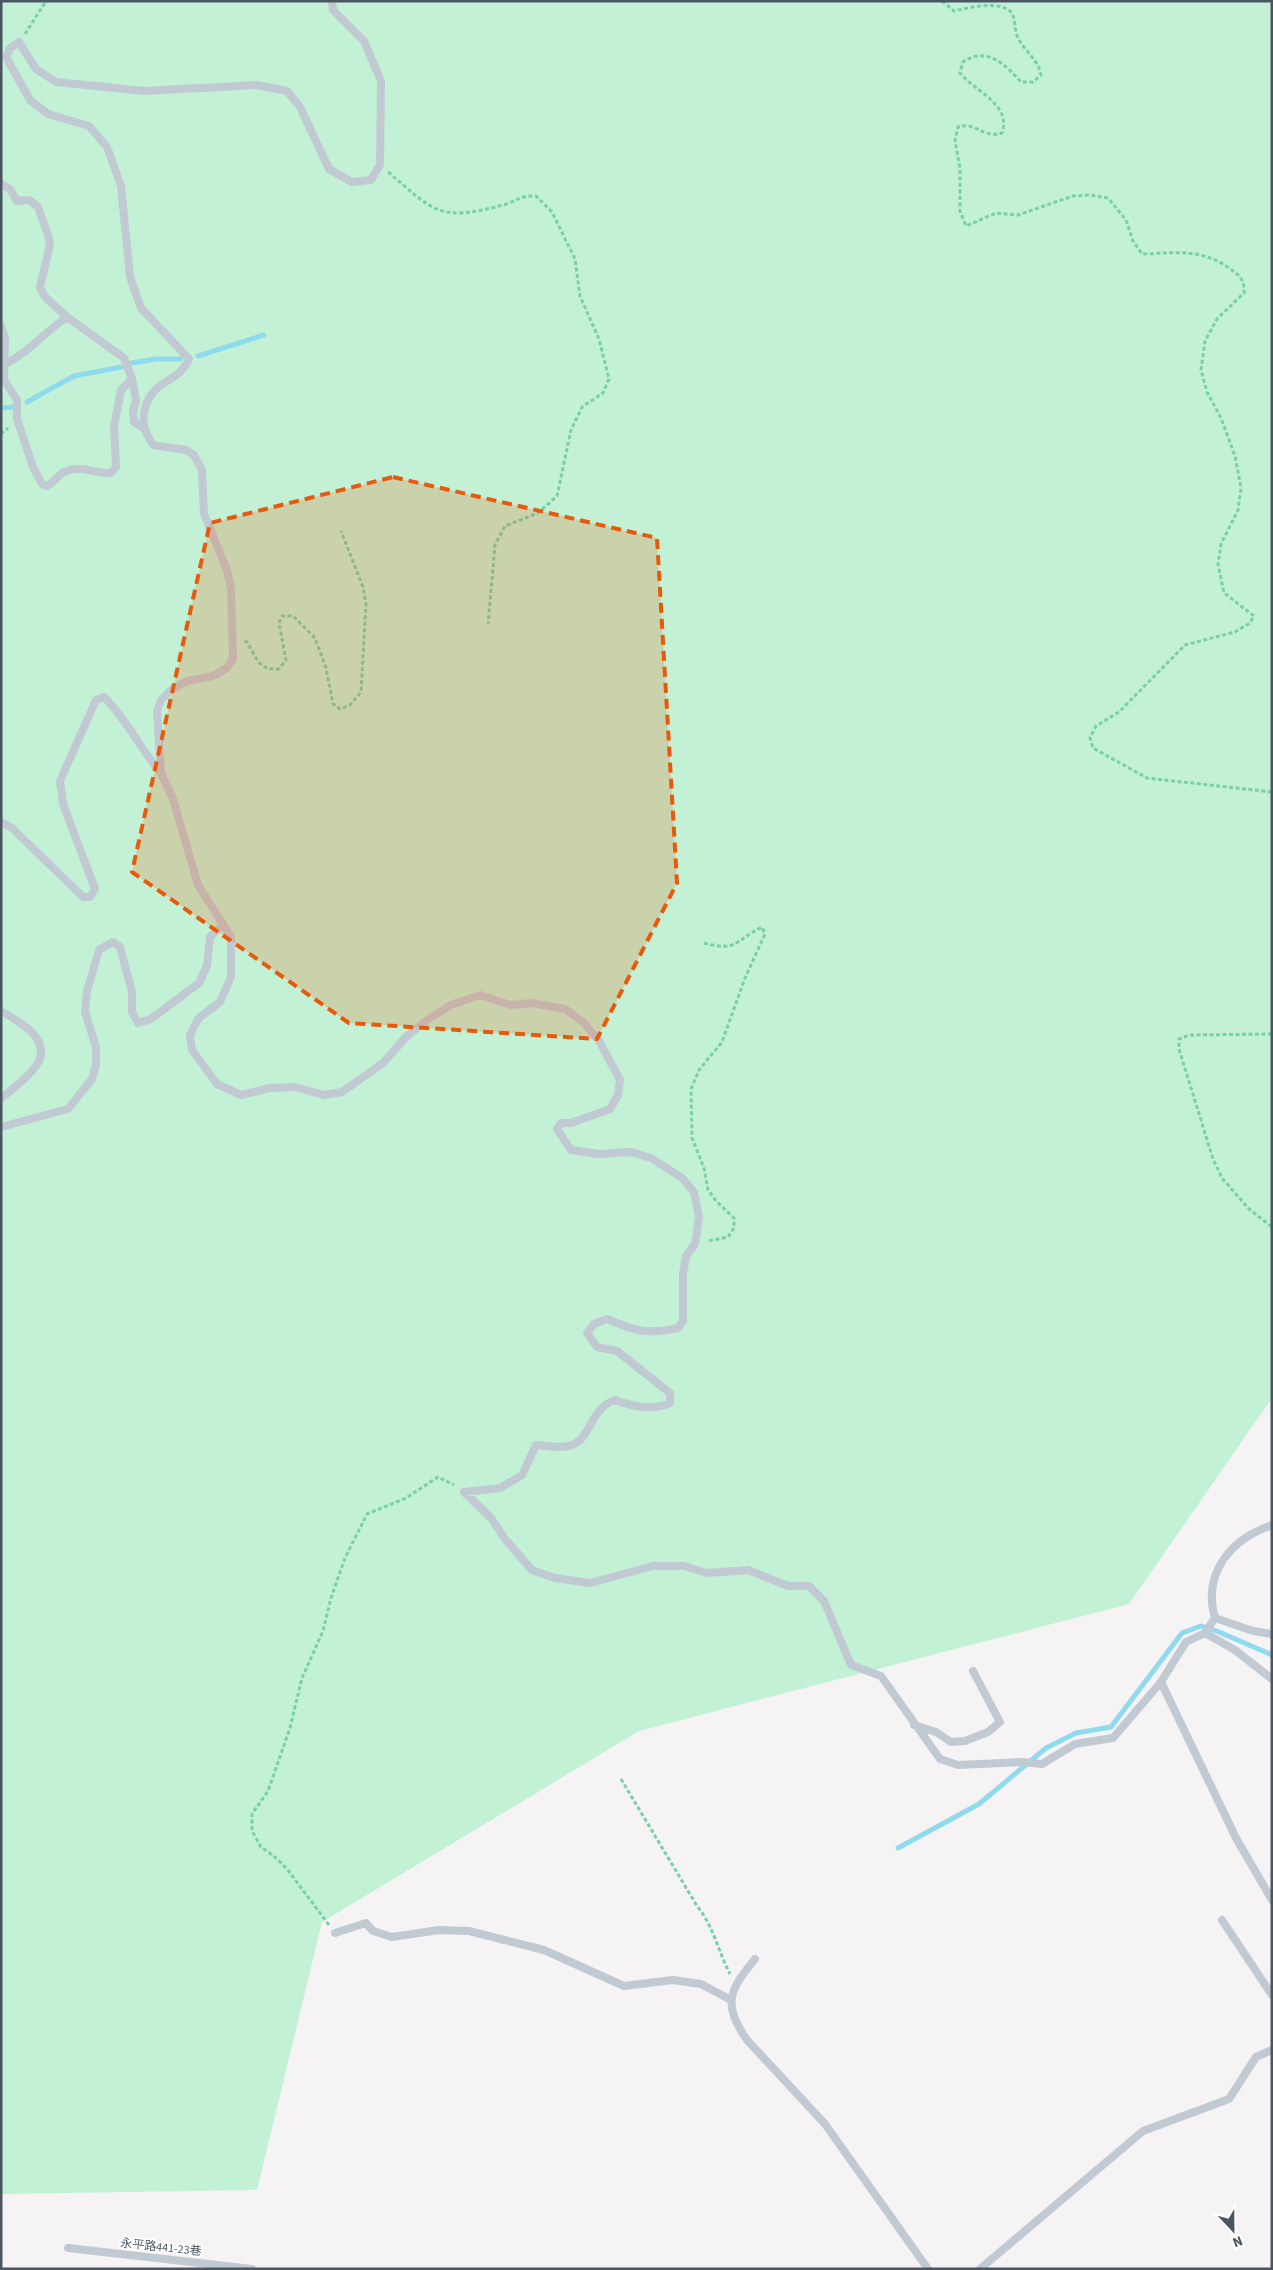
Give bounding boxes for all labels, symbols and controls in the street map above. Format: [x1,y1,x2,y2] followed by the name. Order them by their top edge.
[1208,2205,1258,2255] north arrow
[1229,2230,1246,2252] text: N
[120,2235,202,2260] street label: 永平路441-23巷

